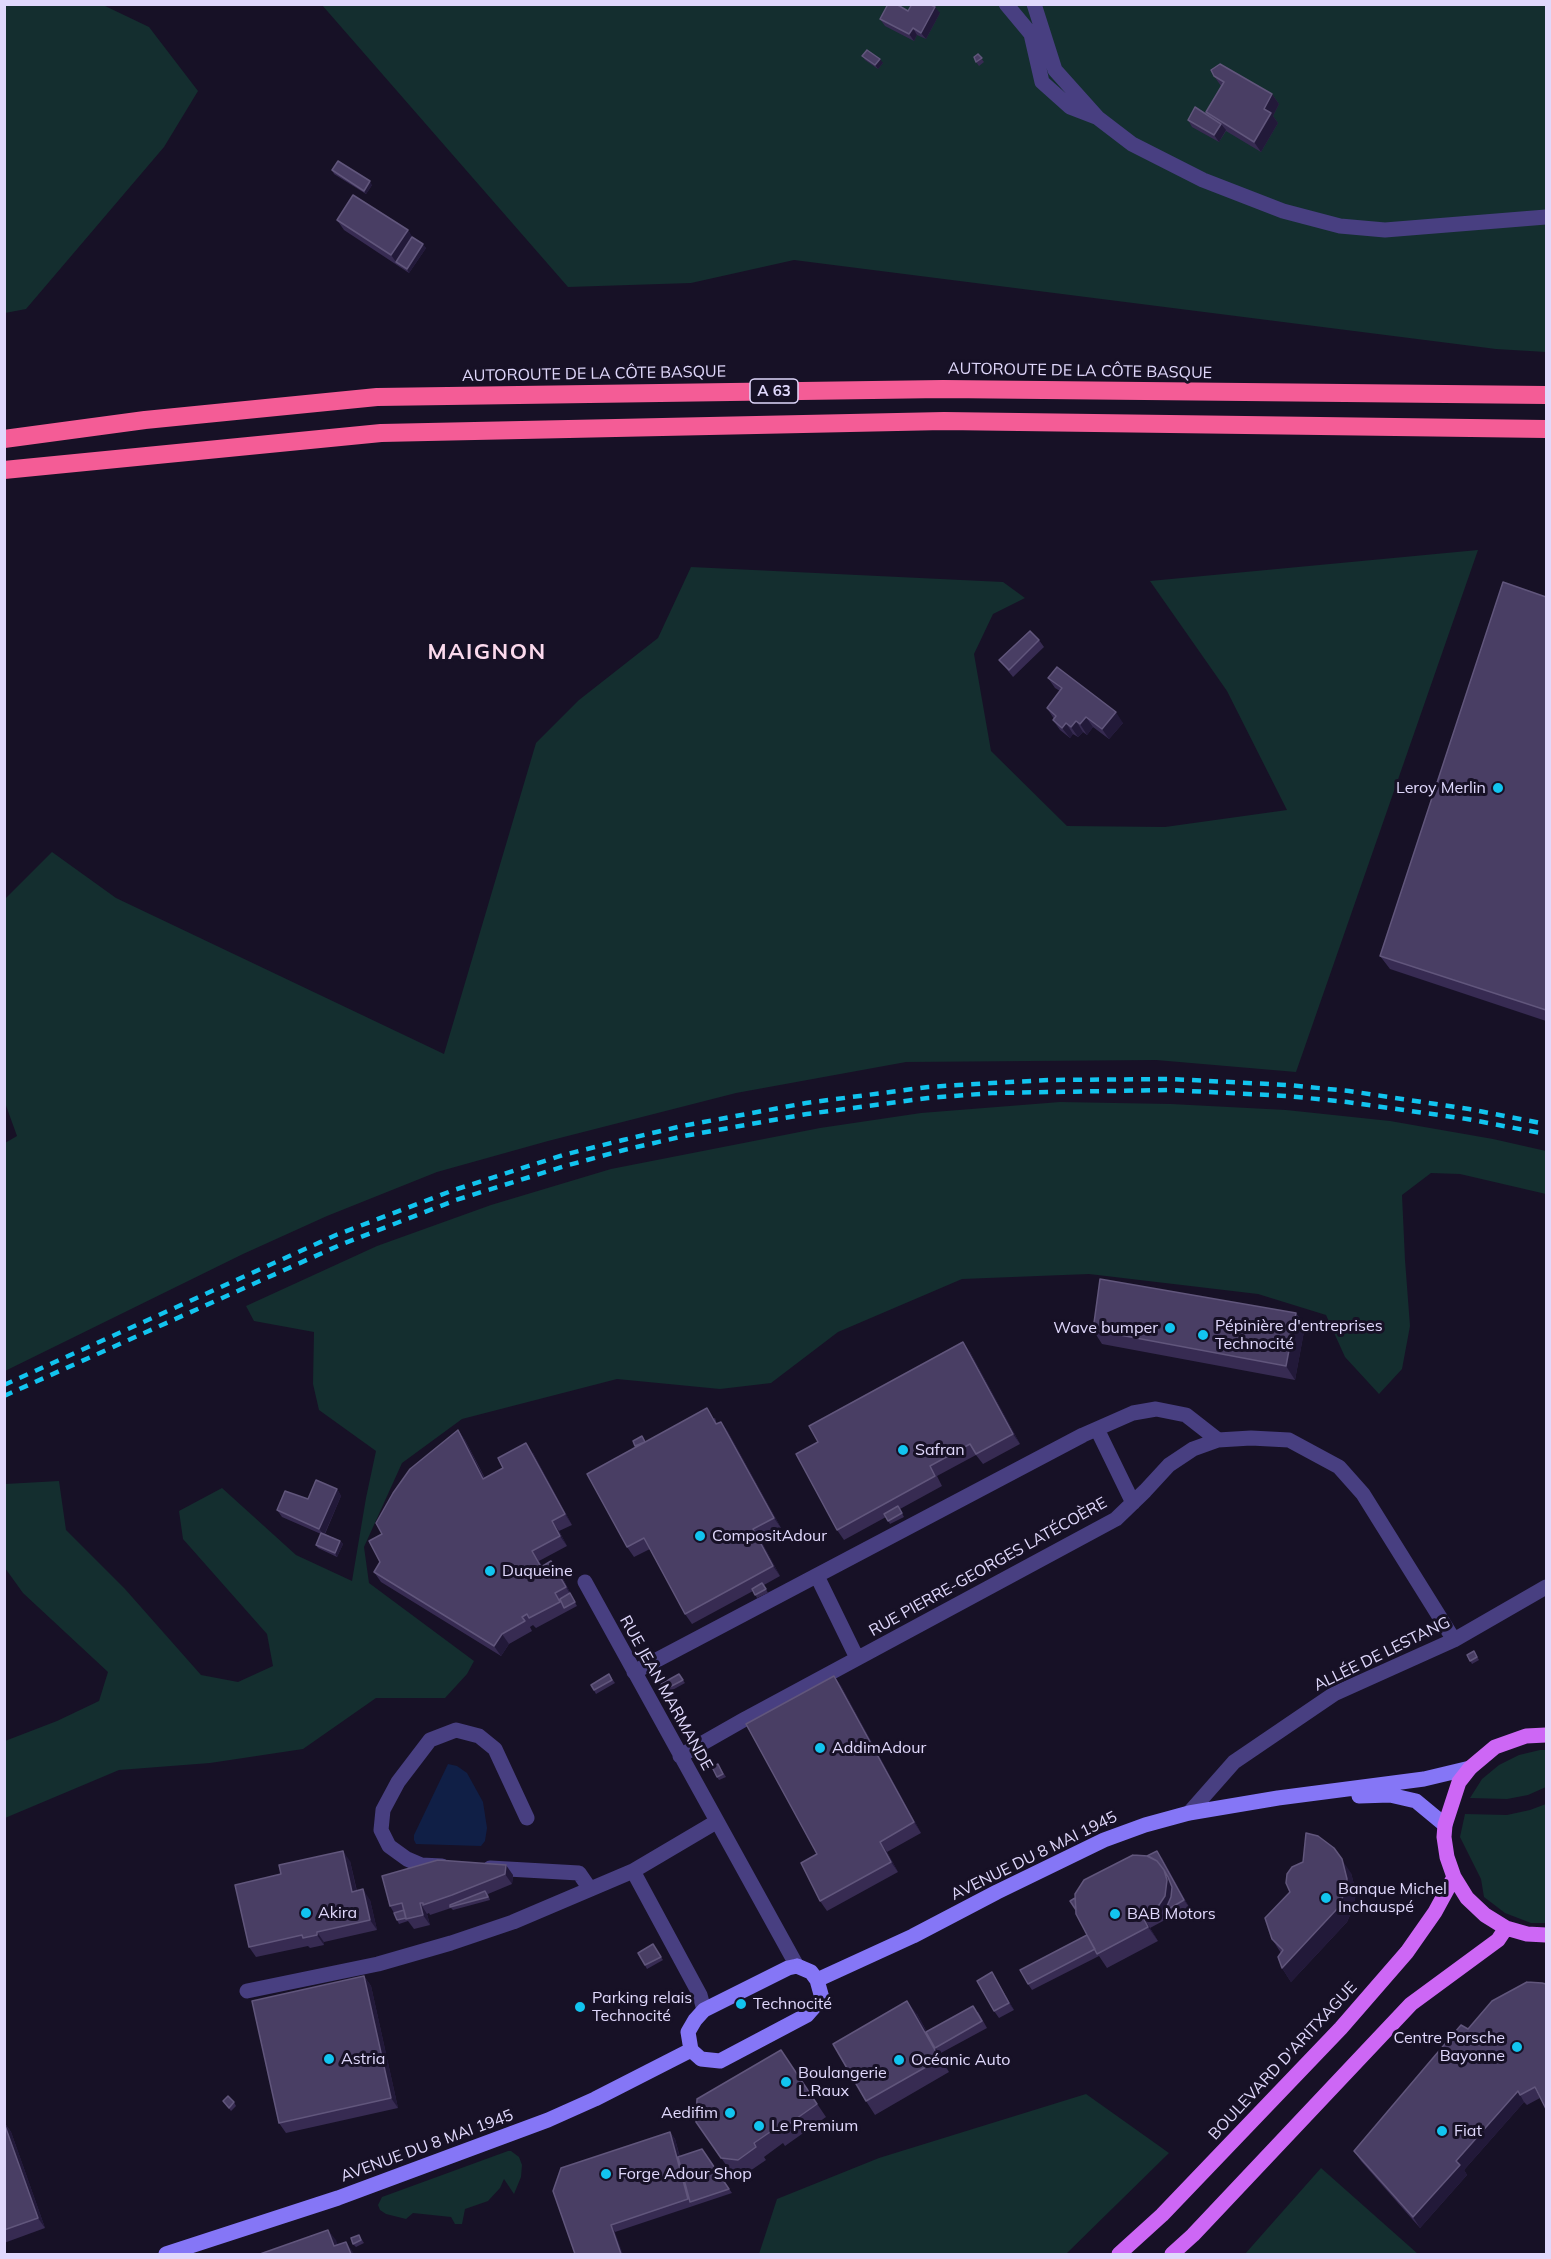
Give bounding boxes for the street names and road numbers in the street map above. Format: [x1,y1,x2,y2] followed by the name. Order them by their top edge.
[948,359,1212,383] street label: AUTOROUTE DE LA CÔTE BASQUE
[462,362,726,386] street label: AUTOROUTE DE LA CÔTE BASQUE
[750,379,798,403] road number: A 63
[866,1493,1110,1641] street label: RUE PIERRE-GEORGES LATÉCOÈRE
[615,1612,717,1774] street label: RUE JEAN MARMANDE
[1311,1613,1453,1695] street label: ALLÉE DE LESTANG
[948,1807,1120,1905] street label: AVENUE DU 8 MAI 1945
[1205,1978,1361,2144] street label: BOULEVARD D'ARITXAGUE
[338,2106,516,2186] street label: AVENUE DU 8 MAI 1945

